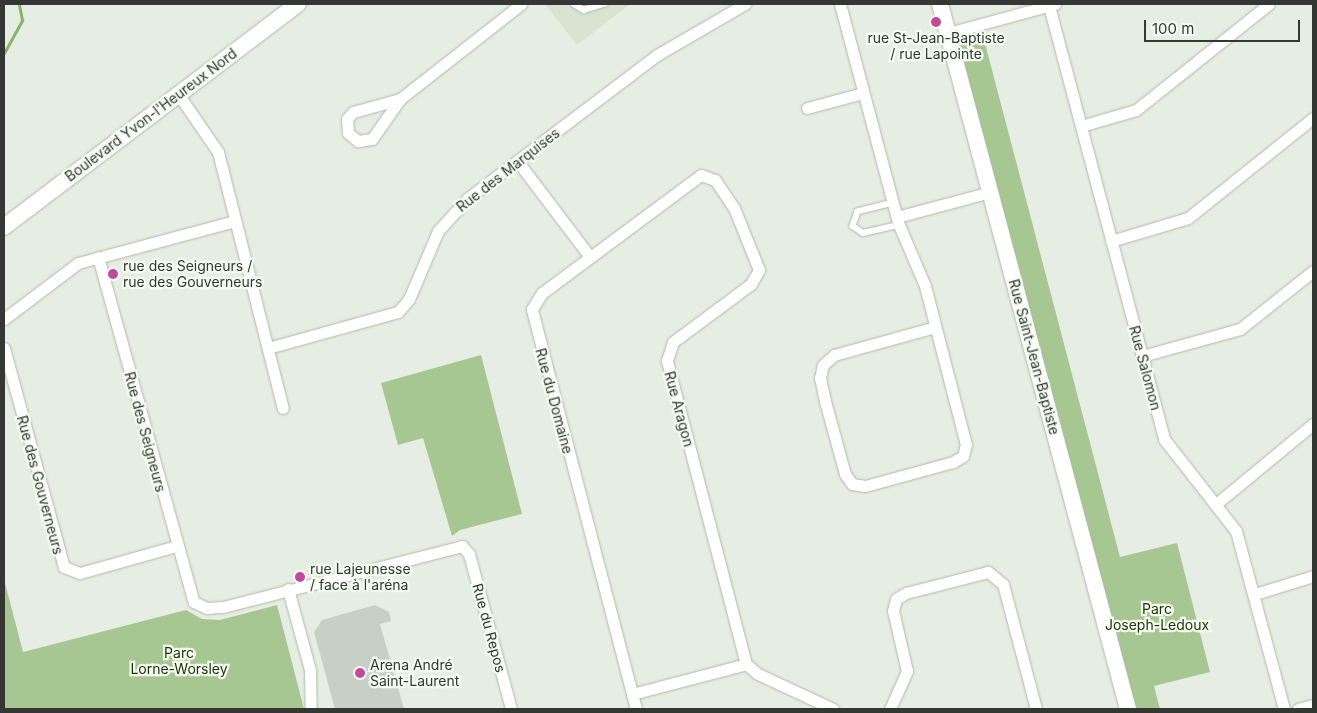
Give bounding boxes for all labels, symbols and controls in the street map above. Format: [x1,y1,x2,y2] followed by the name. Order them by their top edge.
[1147,10,1303,42] scale bar
[930,16,942,28] marker: rue St-Jean-Baptiste / rue Lapointe
[1152,19,1194,38] text: 100 m
[867,30,1005,62] place label: rue St-Jean-Baptiste / rue Lapointe
[62,45,240,185] street label: Boulevard Yvon-l'Heureux Nord
[453,125,563,215] street label: Rue des Marquises
[123,258,262,290] place label: rue des Seigneurs / rue des Gouverneurs
[107,268,119,280] marker: rue des Seigneurs / rue des Gouverneurs
[1005,277,1063,437] street label: Rue Saint-Jean-Baptiste
[1126,324,1164,412] street label: Rue Salomon
[532,346,576,456] street label: Rue du Domaine
[661,369,697,449] street label: Rue Aragon
[121,370,169,494] street label: Rue des Seigneurs
[13,414,67,556] street label: Rue des Gouverneurs
[310,561,411,594] place label: rue Lajeunesse / face à l'aréna
[294,571,306,583] marker: rue Lajeunesse / face à l'aréna
[469,582,509,674] street label: Rue du Repos
[1105,601,1209,634] park label: Parc Joseph-Ledoux
[130,645,228,678] park label: Parc Lorne-Worsley
[370,657,459,690] place label: Arena André Saint-Laurent
[354,667,366,679] marker: Arena André Saint-Laurent

